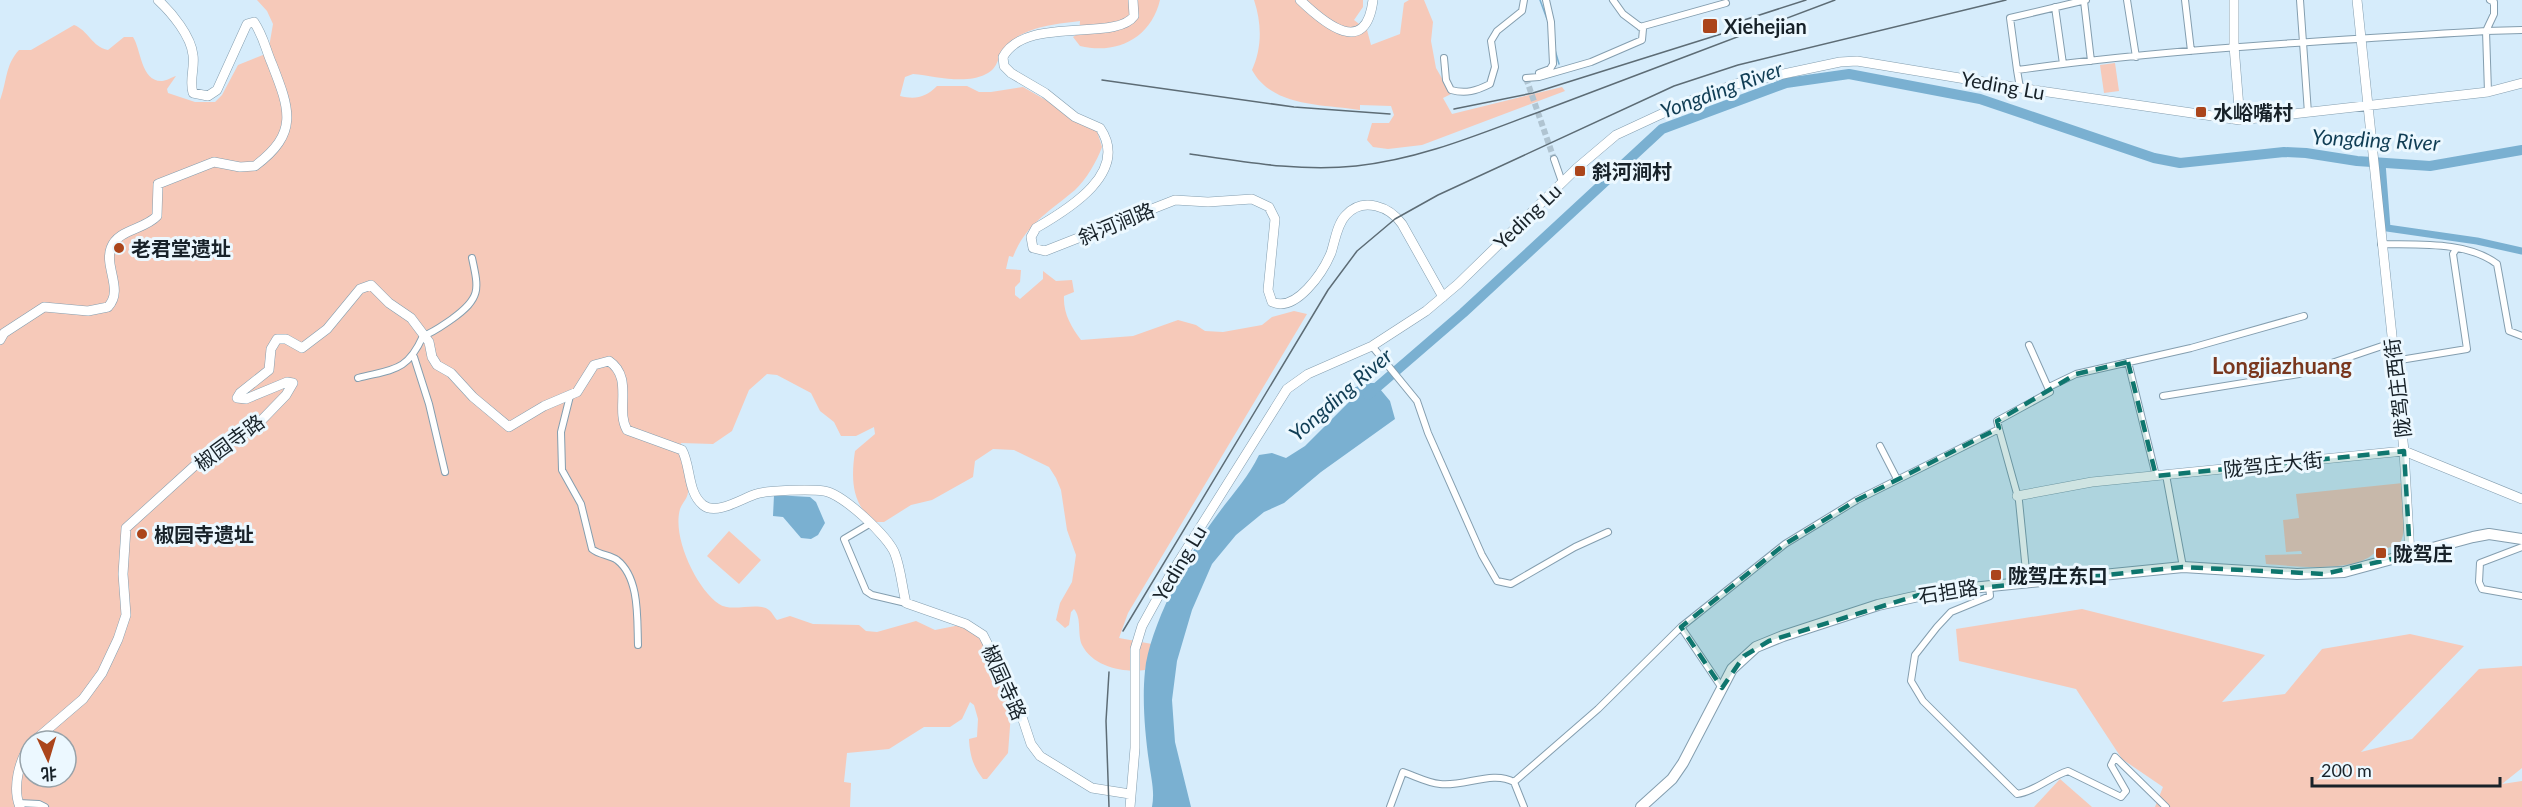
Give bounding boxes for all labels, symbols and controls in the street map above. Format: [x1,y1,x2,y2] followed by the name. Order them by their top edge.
[1724,14,1807,38] place label: Xiehejian
[1701,17,1719,35] marker: Xiehejian
[1656,55,1786,123] water label: Yongding River
[1959,66,2047,104] street label: Yeding Lu
[2213,100,2293,124] place label: 水峪嘴村
[2194,105,2208,119] marker: 水峪嘴村
[2311,123,2441,155] water label: Yongding River
[1592,159,1672,183] place label: 斜河涧村
[1573,164,1587,178] marker: 斜河涧村
[1488,178,1566,254] street label: Yeding Lu
[1074,197,1158,249] street label: 斜河涧路
[131,236,231,260] place label: 老君堂遗址
[112,241,126,255] marker: 老君堂遗址
[2379,337,2415,439] street label: 陇驾庄西街
[1283,342,1397,445] water label: Yongding River
[2212,352,2352,379] district label: Longjiazhuang
[190,409,268,475] street label: 椒园寺路
[2222,447,2324,481] street label: 陇驾庄大街
[1147,521,1211,605] street label: Yeding Lu
[154,522,254,546] place label: 椒园寺遗址
[135,527,149,541] marker: 椒园寺遗址
[2393,541,2453,565] place label: 陇驾庄
[2374,546,2388,560] marker: 陇驾庄
[2008,563,2108,587] place label: 陇驾庄东口
[1989,568,2003,582] marker: 陇驾庄东口
[1916,574,1980,608] street label: 石担路
[978,641,1032,723] street label: 椒园寺路
[18,729,78,789] north arrow
[2312,750,2500,788] scale bar
[2321,759,2372,781] text: 200 m
[40,764,58,784] text: 北

